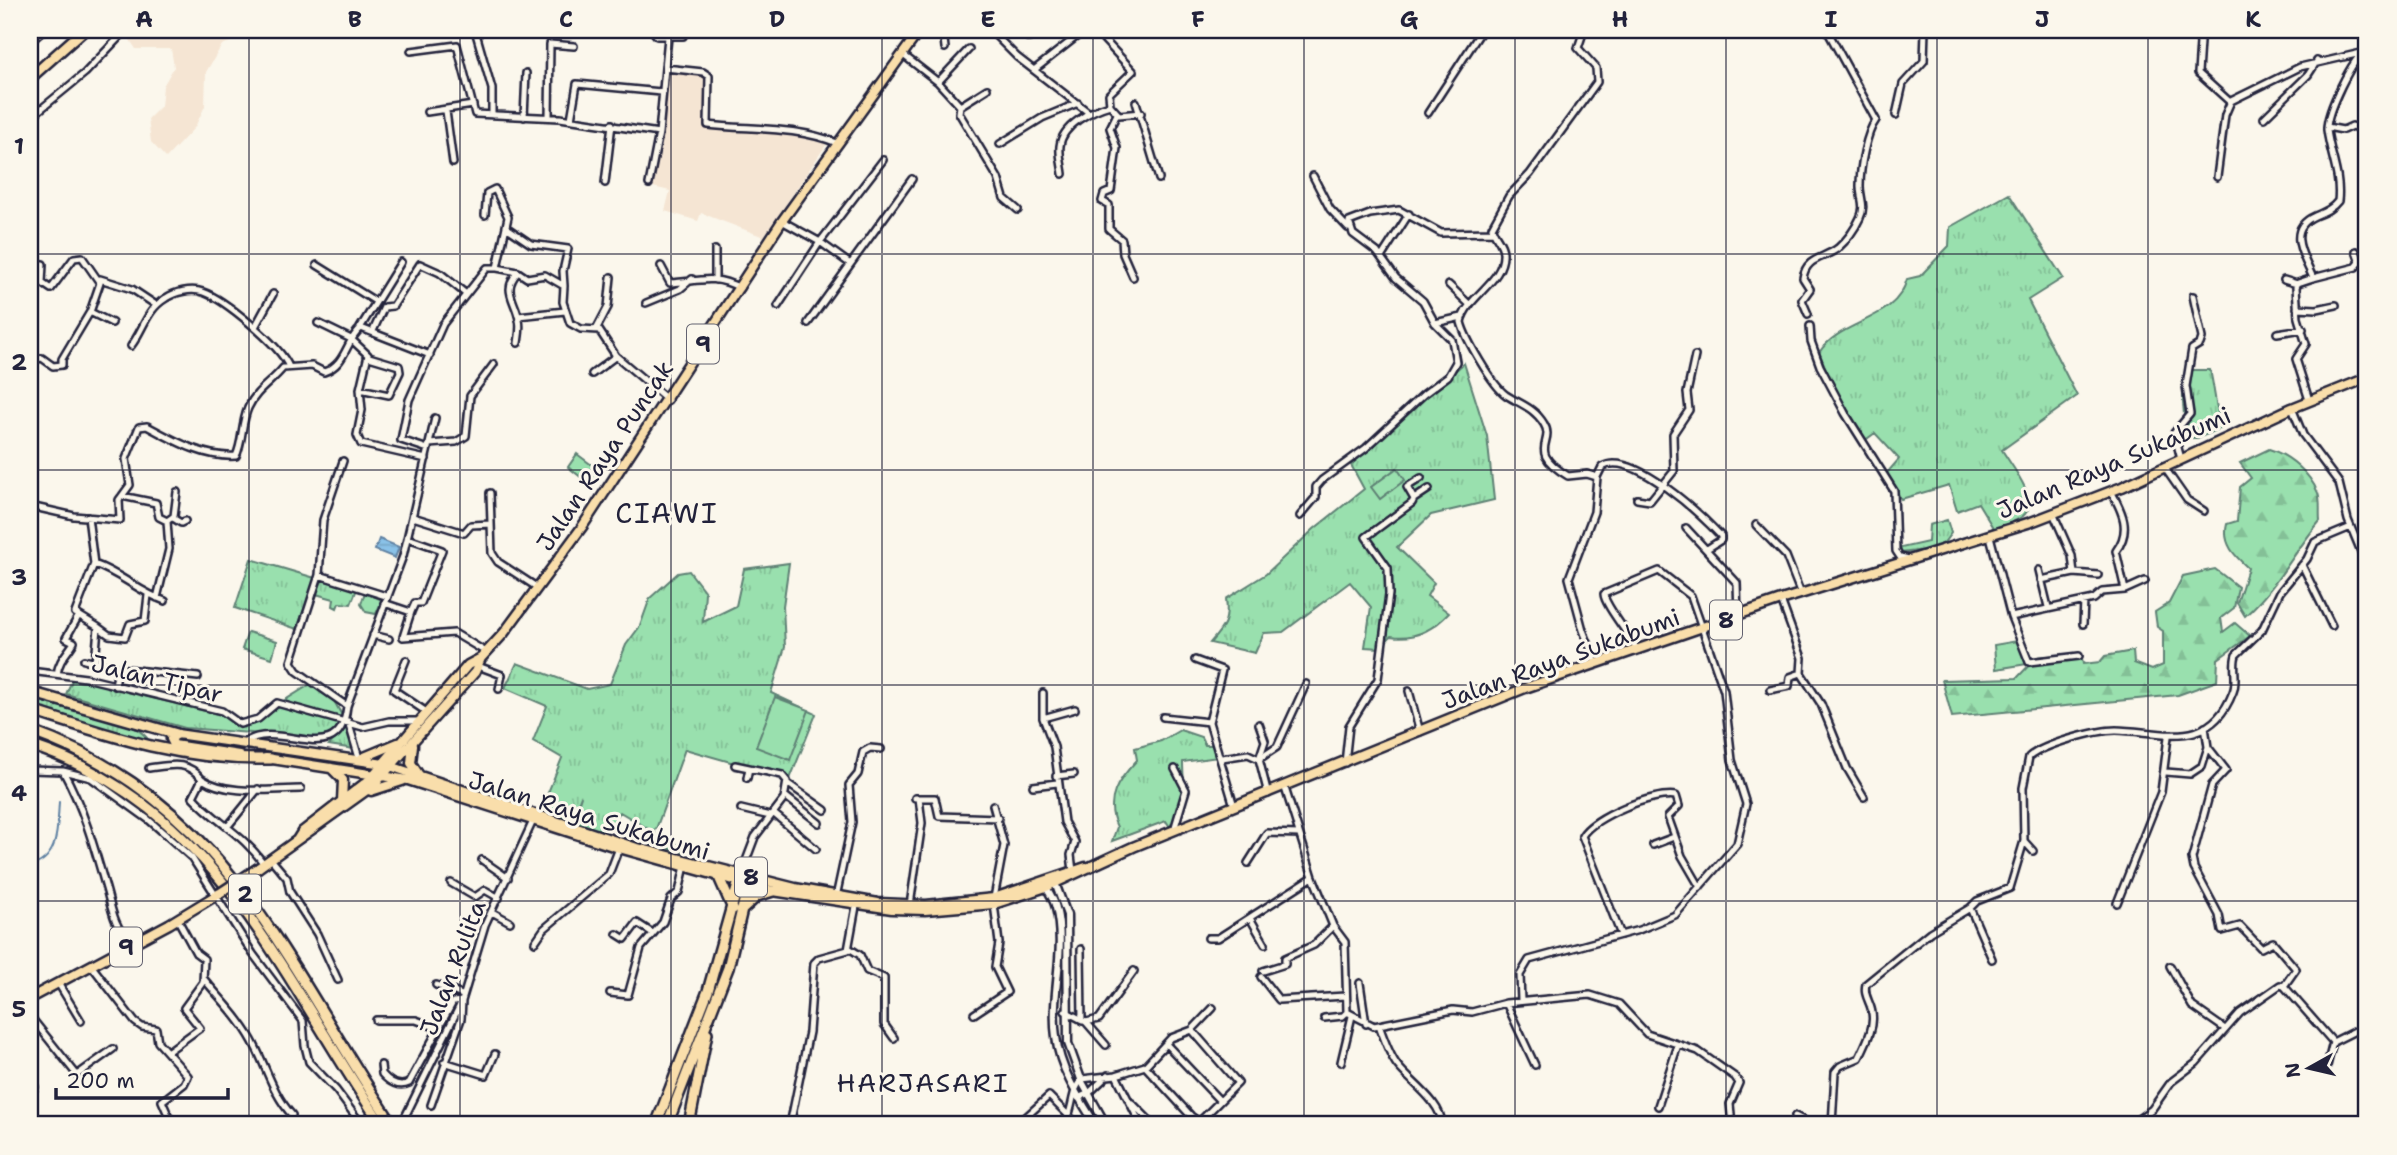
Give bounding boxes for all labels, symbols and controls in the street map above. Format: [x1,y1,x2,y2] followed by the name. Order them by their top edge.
[135,4,153,34] text: A
[348,4,362,34] text: B
[559,4,573,34] text: C
[769,4,785,34] text: D
[980,4,996,34] text: E
[1191,4,1205,34] text: F
[1400,4,1419,34] text: G
[1612,4,1628,34] text: H
[1825,4,1838,34] text: I
[2035,4,2049,34] text: J
[2245,4,2261,34] text: K
[14,131,24,161] text: 1
[687,324,719,364] road number: 9
[11,347,27,377] text: 2
[529,354,681,558] street label: Jalan Raya Puncak
[1992,399,2236,527] street label: Jalan Raya Sukabumi
[615,494,719,532] district label: CIAWI
[11,562,27,592] text: 3
[1710,600,1742,640] road number: 8
[1438,601,1684,717] street label: Jalan Raya Sukabumi
[88,647,226,711] street label: Jalan Tipar
[464,764,714,868] street label: Jalan Raya Sukabumi
[11,778,27,808] text: 4
[735,858,767,897] road number: 8
[229,874,261,914] road number: 2
[413,896,493,1040] street label: Jalan Rulita
[110,928,142,966] road number: 9
[12,994,26,1024] text: 5
[2274,1032,2344,1102] north arrow
[56,1057,228,1101] scale bar
[2279,1061,2306,1079] text: N
[836,1065,1010,1100] district label: HARJASARI
[66,1067,135,1095] text: 200 m

